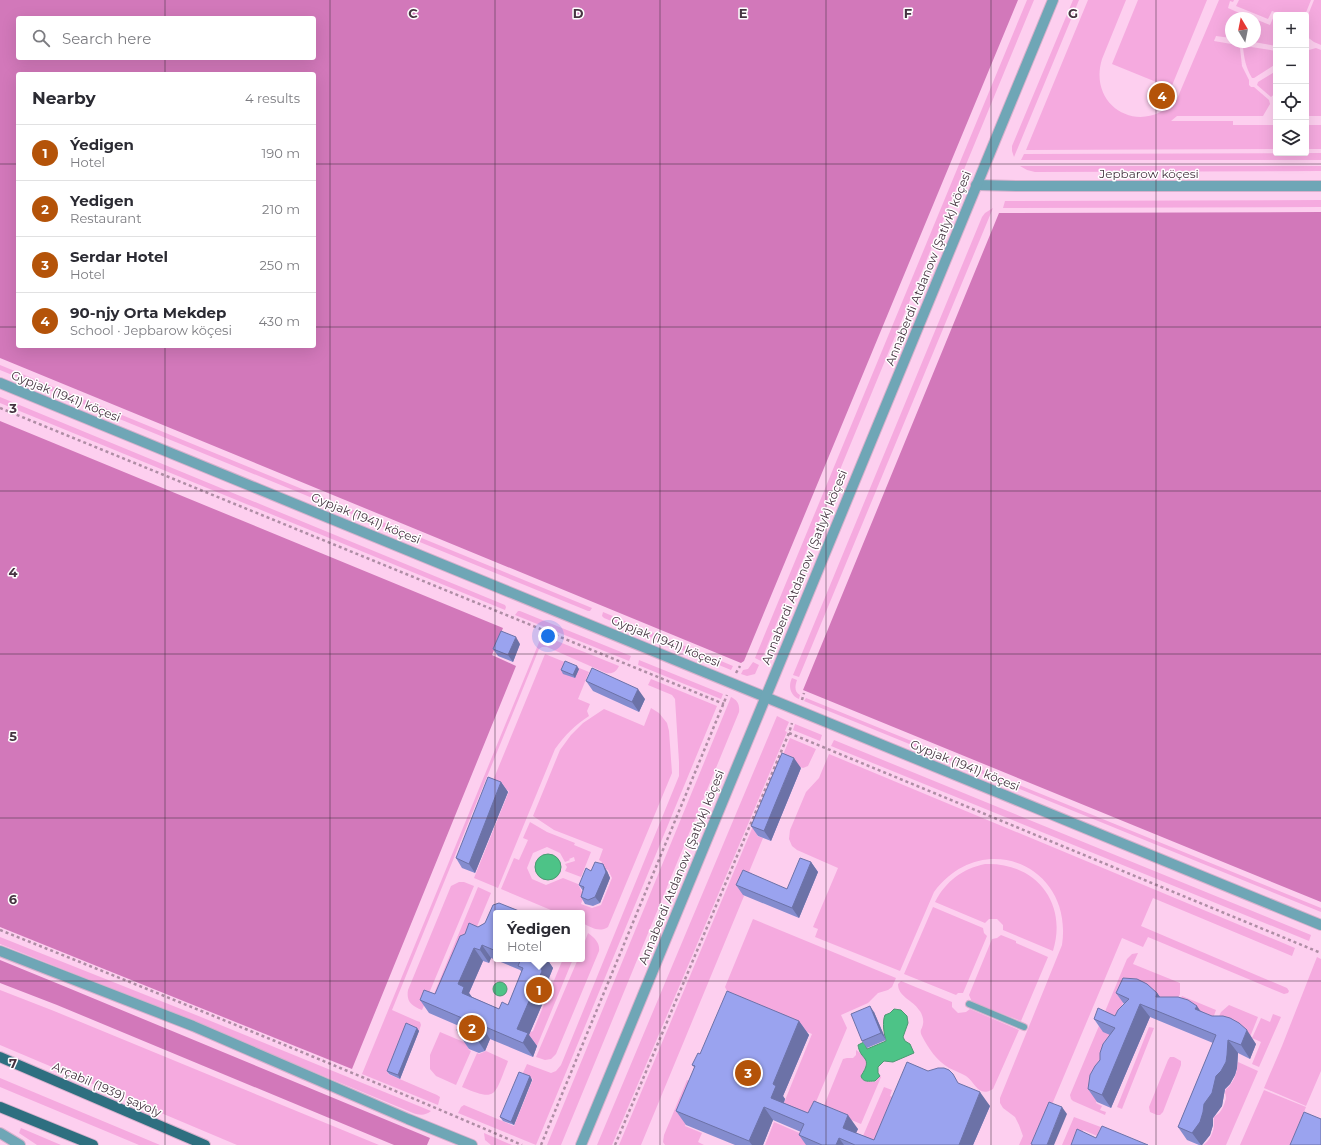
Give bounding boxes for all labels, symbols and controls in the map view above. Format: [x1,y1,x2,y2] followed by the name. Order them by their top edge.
[408,5,418,21] text: C
[573,5,584,21] text: D
[739,5,748,21] text: E
[904,5,912,21] text: F
[1068,5,1078,21] text: G
[1225,12,1261,48] north arrow
[1273,12,1309,156] map controls
[1273,12,1309,48] button: +
[16,16,316,60] search box
[30,27,52,49] icon: search
[62,29,151,48] text: Search here
[1273,48,1309,84] button: −
[1149,81,1175,111] pin: 4
[1273,84,1309,120] button: locate
[32,88,96,108] text: Nearby
[245,90,300,106] text: 4 results
[1273,120,1309,156] button: layers
[70,135,134,154] text: Ýedigen
[42,145,48,161] text: 1
[262,145,300,161] text: 190 m
[70,154,105,170] text: Hotel
[1098,166,1199,181] street label: Jepbarow köçesi
[882,168,974,368] street label: Annaberdi Atdanow (Şatlyk) köçesi
[70,191,134,210] text: Yedigen
[41,201,49,217] text: 2
[262,201,300,217] text: 210 m
[70,210,141,226] text: Restaurant
[70,247,168,266] text: Serdar Hotel
[41,257,49,273] text: 3
[259,257,300,273] text: 250 m
[70,266,105,282] text: Hotel
[70,303,226,322] text: 90-njy Orta Mekdep
[41,313,49,329] text: 4
[258,313,300,329] text: 430 m
[70,322,232,338] text: School · Jepbarow köçesi
[9,367,123,425] street label: Gypjak (1941) köçesi
[8,400,17,416] text: 3
[758,467,850,667] street label: Annaberdi Atdanow (Şatlyk) köçesi
[309,489,423,547] street label: Gypjak (1941) köçesi
[9,564,18,580] text: 4
[609,612,723,670] street label: Gypjak (1941) köçesi
[538,626,558,646] your location
[9,728,17,744] text: 5
[908,736,1022,794] street label: Gypjak (1941) köçesi
[635,767,727,967] street label: Annaberdi Atdanow (Şatlyk) köçesi
[9,891,18,907] text: 6
[493,910,585,962] popup
[507,919,571,938] text: Ýedigen
[507,938,542,954] text: Hotel
[526,975,552,1005] pin: 1
[459,1013,485,1043] pin: 2
[9,1055,17,1071] text: 7
[50,1058,164,1120] street label: Arçabil (1939) şaýoly
[735,1058,761,1088] pin: 3

